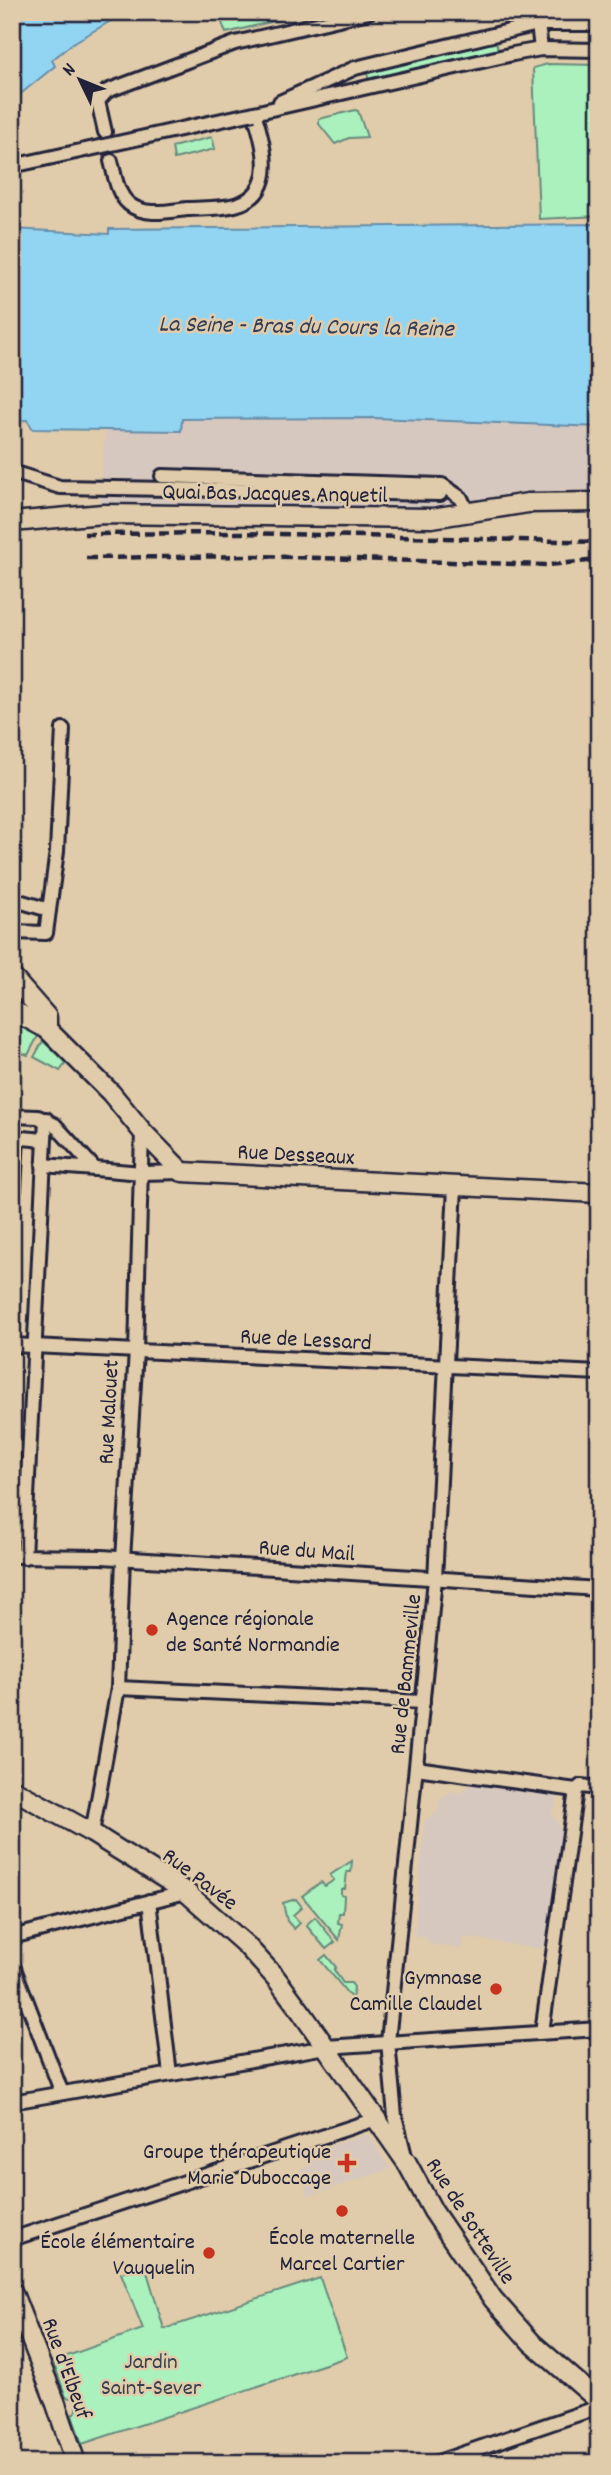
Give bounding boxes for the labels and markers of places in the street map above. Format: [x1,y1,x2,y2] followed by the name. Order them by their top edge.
[166,1604,340,1663] place label: Agence régionale de Santé Normandie
[144,1622,160,1638] marker: Agence régionale de Santé Normandie
[350,1963,483,2022] place label: Gymnase Camille Claudel
[488,1981,504,1997] marker: Gymnase Camille Claudel
[143,2137,331,2196] place label: Groupe thérapeutique Marie Duboccage
[337,2153,357,2173] marker: Groupe thérapeutique Marie Duboccage
[334,2203,350,2219] marker: École maternelle Marcel Cartier
[269,2223,415,2282] place label: École maternelle Marcel Cartier
[40,2227,195,2286] place label: École élémentaire Vauquelin
[201,2245,217,2261] marker: École élémentaire Vauquelin

